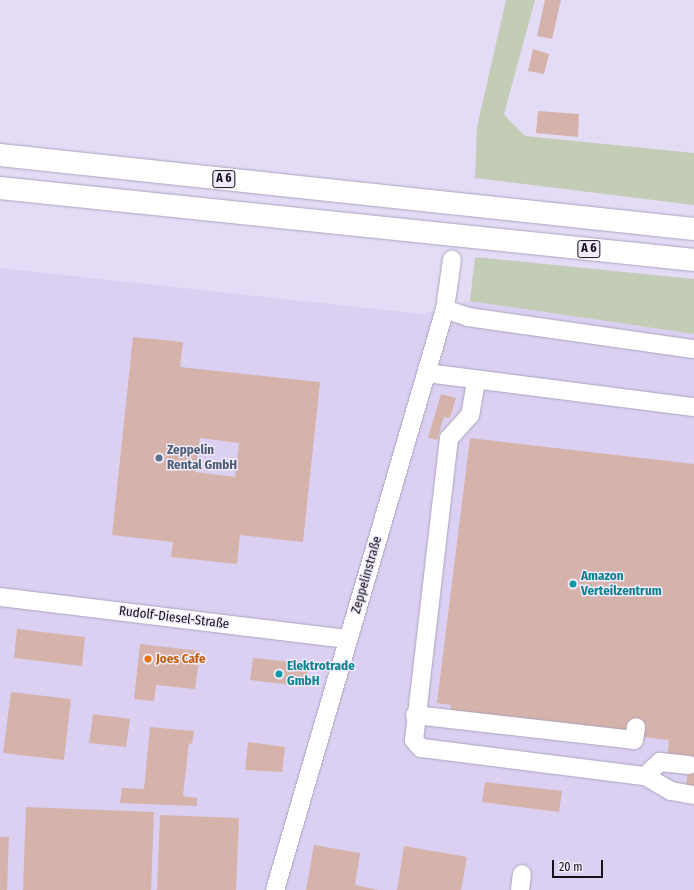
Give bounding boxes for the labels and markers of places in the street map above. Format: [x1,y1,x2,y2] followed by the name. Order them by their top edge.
[167,443,237,474] place label: Zeppelin Rental GmbH
[154,453,164,463] marker: Zeppelin Rental GmbH
[581,569,662,600] place label: Amazon Verteilzentrum
[568,579,578,589] marker: Amazon Verteilzentrum
[156,651,206,667] place label: Joes Cafe
[143,654,153,664] marker: Joes Cafe
[287,659,355,690] place label: Elektrotrade GmbH
[274,669,284,679] marker: Elektrotrade GmbH

